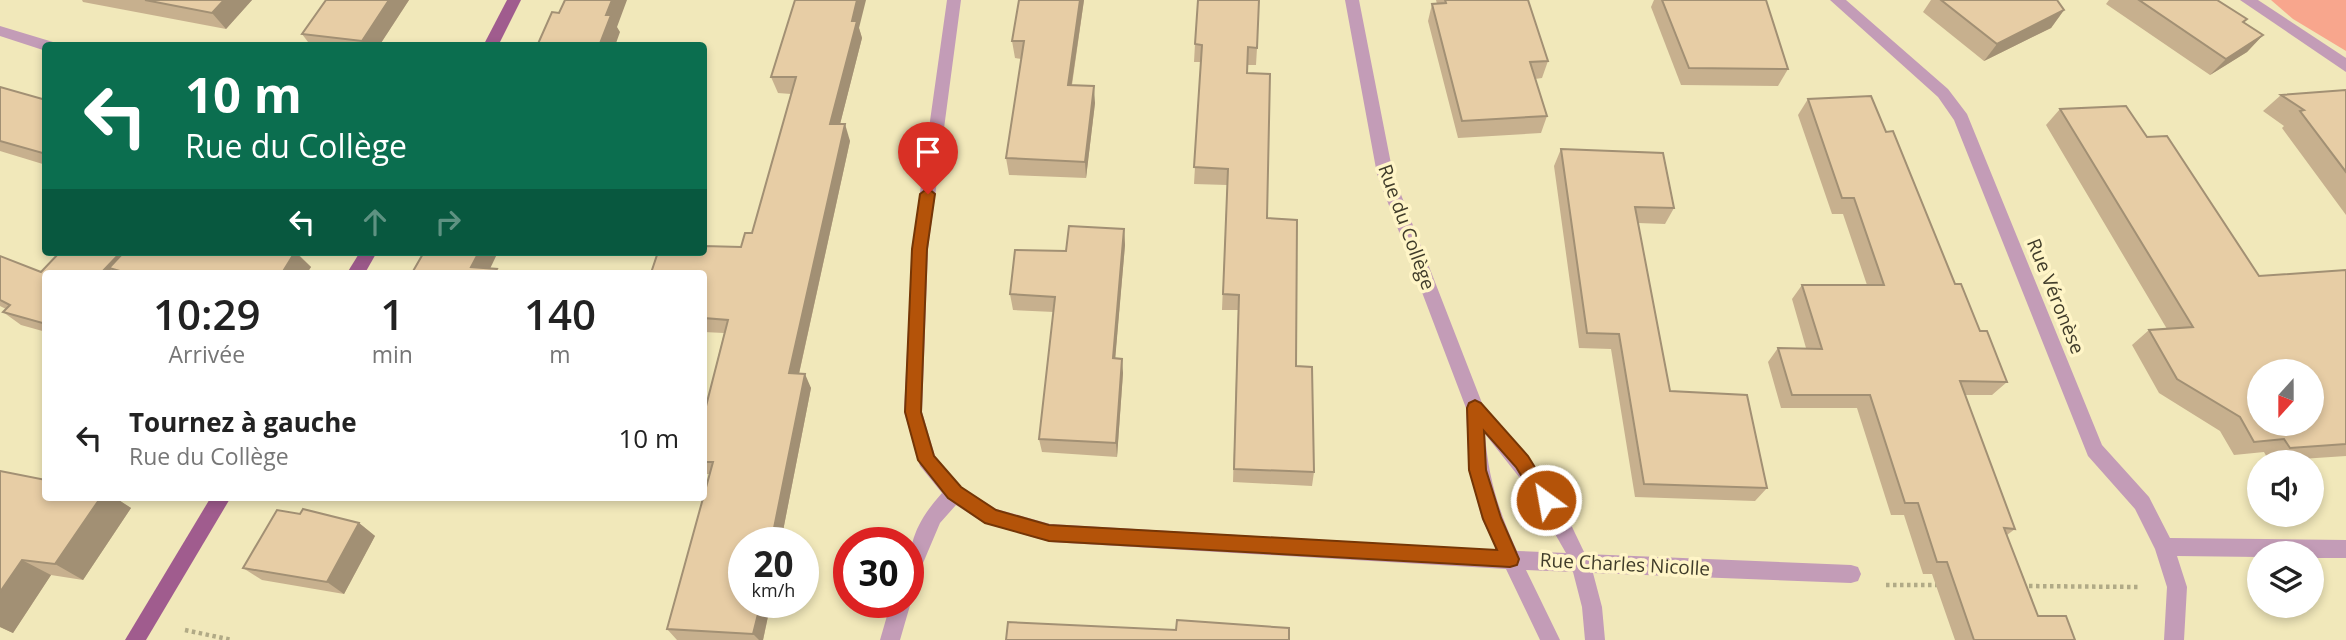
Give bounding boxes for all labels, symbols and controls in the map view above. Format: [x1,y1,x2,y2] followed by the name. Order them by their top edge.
[185,61,302,127] text: 10 m
[70,70,161,161] icon: left
[898,122,958,194] pin
[185,124,407,167] text: Rue du Collège
[909,133,947,171] icon: arrive
[1372,161,1442,293] street label: Rue du Collège
[283,203,321,241] icon: left
[356,203,394,241] icon: ahead
[429,203,467,241] icon: right
[2021,234,2091,358] street label: Rue Véronèse
[153,285,261,342] text: 10:29
[380,285,404,342] text: 1
[524,285,596,342] text: 140
[169,338,245,370] text: Arrivée
[372,338,413,370] text: min
[549,338,571,370] text: m
[2247,359,2324,436] north arrow
[2247,359,2324,618] map controls
[129,404,357,440] text: Tournez à gauche
[70,419,108,457] icon: left
[618,420,679,456] text: 10 m
[129,440,289,472] text: Rue du Collège
[2247,450,2324,527] button: sound
[1509,463,1583,537] position arrow
[833,527,924,618] speed limit sign: 30
[753,540,794,587] text: 20
[2247,541,2324,618] button: layers
[1539,547,1711,581] street label: Rue Charles Nicolle
[752,578,795,602] text: km/h

